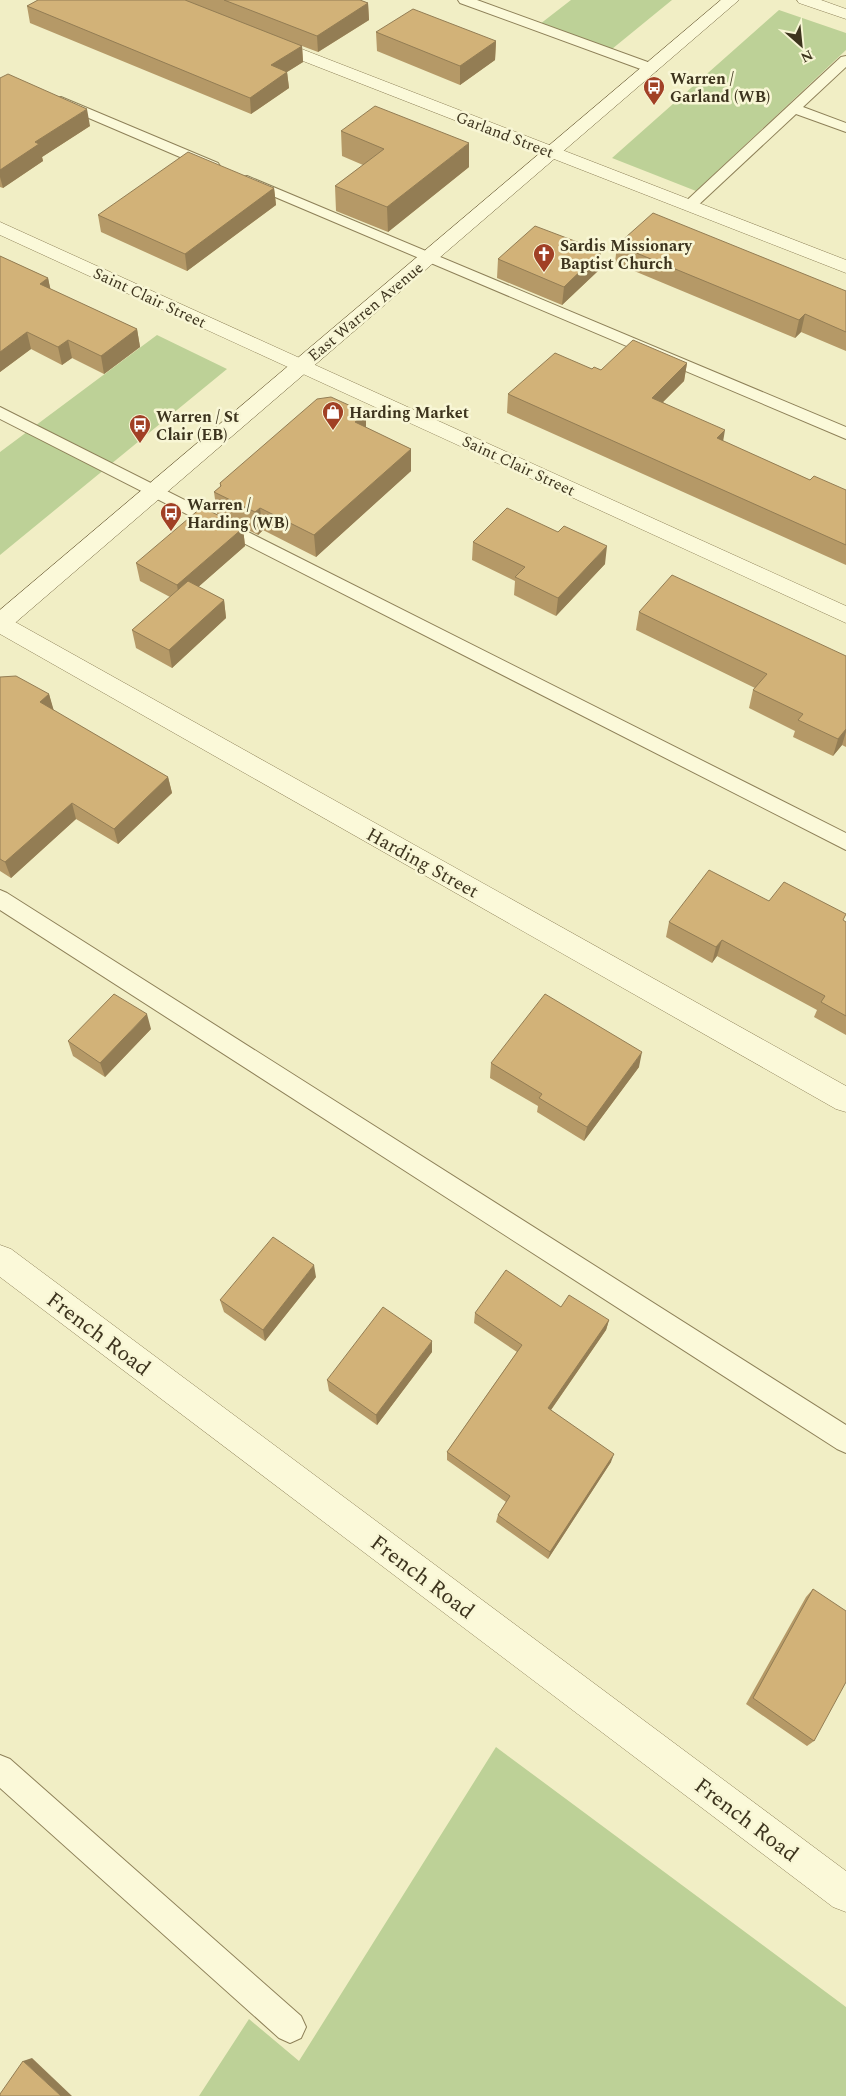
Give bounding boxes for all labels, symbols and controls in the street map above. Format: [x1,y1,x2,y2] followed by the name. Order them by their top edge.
[776,20,826,70] north arrow
[797,44,817,68] text: N
[670,67,770,109] place label: Warren / Garland (WB)
[642,75,666,106] bus stop icon: Warren / Garland (WB)
[452,105,557,165] street label: Garland Street
[560,234,693,276] place label: Sardis Missionary Baptist Church
[532,242,556,273] church icon: Sardis Missionary Baptist Church
[303,256,429,367] street label: East Warren Avenue
[89,261,210,335] street label: Saint Clair Street
[321,400,345,431] shop icon: Harding Market
[349,401,469,425] place label: Harding Market
[156,405,239,447] place label: Warren / St Clair (EB)
[128,413,152,444] bus stop icon: Warren / St Clair (EB)
[458,429,579,503] street label: Saint Clair Street
[187,493,289,535] place label: Warren / Harding (WB)
[159,501,183,532] bus stop icon: Warren / Harding (WB)
[361,820,484,906] street label: Harding Street
[39,1284,157,1385] street label: French Road
[363,1527,481,1628] street label: French Road
[687,1770,805,1871] street label: French Road

